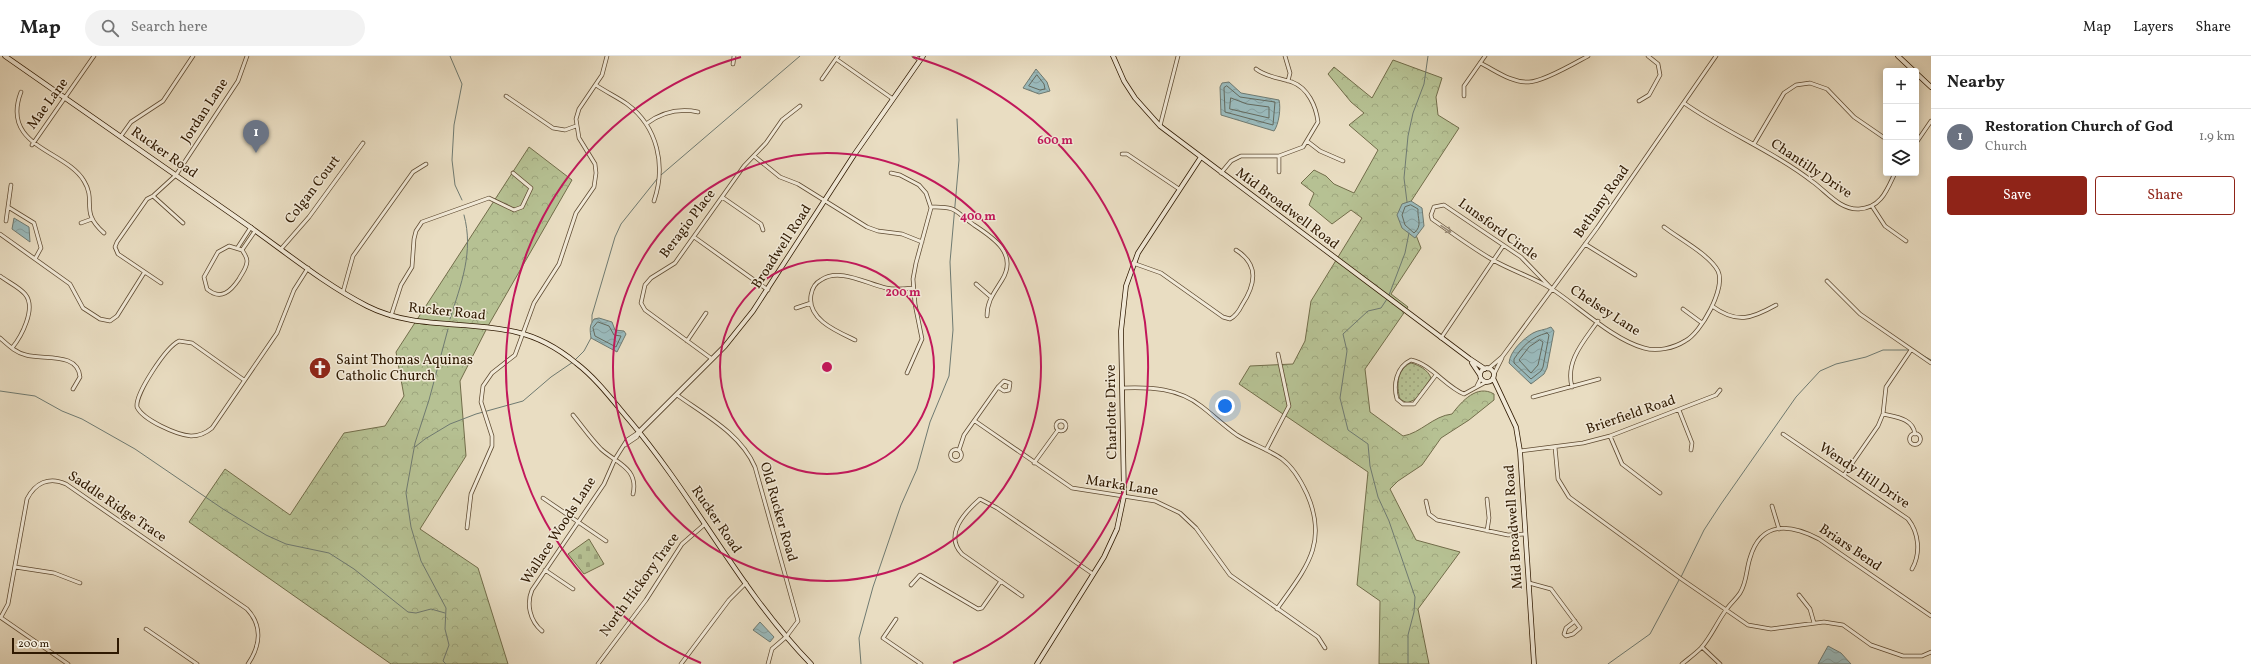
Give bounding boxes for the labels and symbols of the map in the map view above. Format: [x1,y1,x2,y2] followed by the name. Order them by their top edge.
[23,74,73,134] street label: Mae Lane
[177,75,233,147] street label: Jordan Lane
[243,120,269,153] pin: 1
[127,123,201,183] street label: Rucker Road
[1037,133,1073,149] text: 600 m
[1767,135,1856,203] street label: Chantilly Drive
[281,152,345,228] street label: Colgan Court
[1570,162,1634,242] street label: Bethany Road
[1231,164,1343,254] street label: Mid Broadwell Road
[656,185,720,262] street label: Beragio Place
[1454,194,1542,266] street label: Lunsford Circle
[748,201,816,293] street label: Broadwell Road
[960,209,996,225] text: 400 m
[1440,225,1451,233] one-way arrow
[1566,281,1644,341] street label: Chelsey Lane
[885,285,921,301] text: 200 m
[407,298,487,326] street label: Rucker Road
[336,351,473,386] place label: Saint Thomas Aquinas Catholic Church
[307,355,333,381] church icon: Saint Thomas Aquinas Catholic Church
[820,360,834,374] centre of rings
[1102,364,1122,460] street label: Charlotte Drive
[1584,391,1678,439] street label: Brierfield Road
[1215,396,1235,416] your location
[1815,439,1914,514] street label: Wendy Hill Drive
[755,460,801,564] street label: Old Rucker Road
[1500,464,1528,590] street label: Mid Broadwell Road
[64,467,170,547] street label: Saddle Ridge Trace
[1084,471,1160,501] street label: Marka Lane
[517,473,601,589] street label: Wallace Woods Lane
[686,482,746,558] street label: Rucker Road
[1815,520,1885,576] street label: Briars Bend
[596,529,684,641] street label: North Hickory Trace
[12,636,119,655] scale bar

